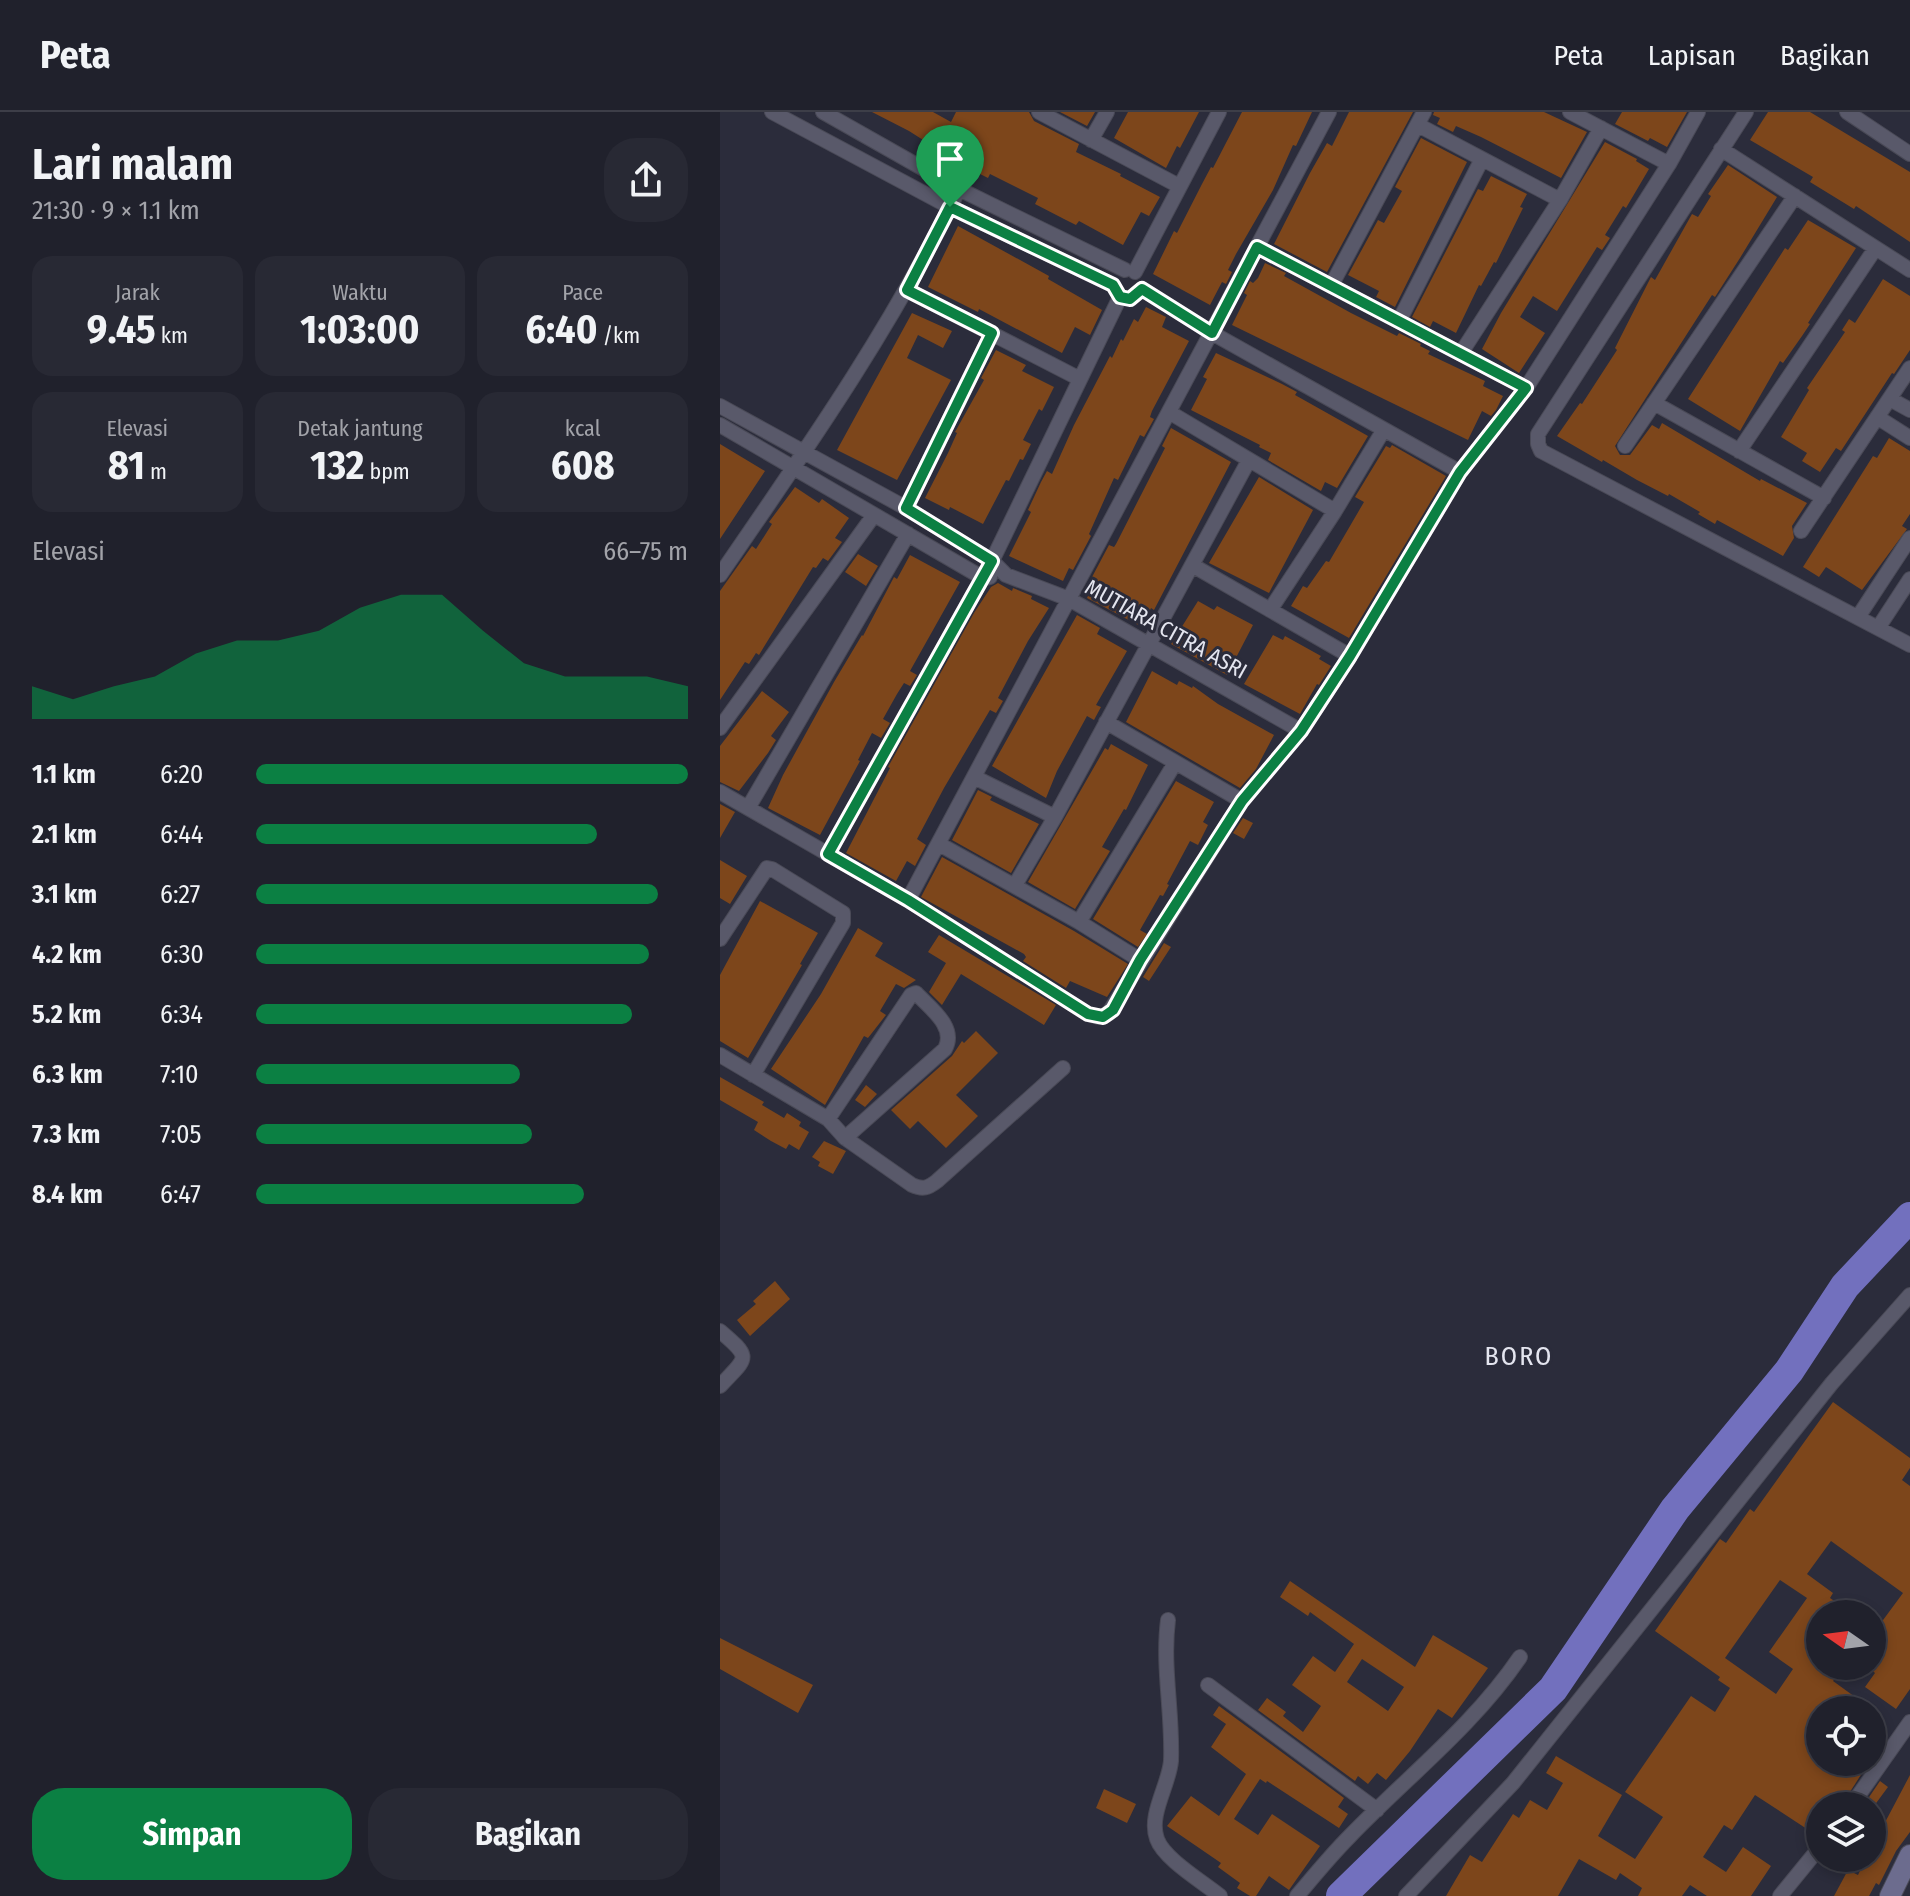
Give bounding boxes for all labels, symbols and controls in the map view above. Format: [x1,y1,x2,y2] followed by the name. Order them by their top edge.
[40,32,111,78] text: Peta
[1553,39,1604,72] text: Peta
[1648,39,1736,72] text: Lapisan
[1780,39,1870,72] text: Bagikan
[916,125,984,207] pin
[928,137,972,181] icon: arrive
[32,138,233,191] text: Lari malam
[604,138,688,222] button: share
[32,195,200,226] text: 21:30 · 9 × 1.1 km
[115,279,160,306] text: Jarak
[332,279,388,306] text: Waktu
[562,279,603,306] text: Pace
[87,306,156,354] text: 9.45
[300,306,420,354] text: 1:03:00
[525,306,597,354] text: 6:40
[156,322,188,349] text: km
[597,322,640,349] text: /km
[106,415,168,442] text: Elevasi
[297,415,423,442] text: Detak jantung
[565,415,600,442] text: kcal
[108,442,145,490] text: 81
[310,442,364,490] text: 132
[551,442,615,490] text: 608
[145,458,167,485] text: m
[364,458,410,485] text: bpm
[32,536,105,567] text: Elevasi
[603,536,688,567] text: 66–75 m
[1080,573,1252,685] street label: MUTIARA CITRA ASRI
[32,759,96,790] text: 1.1 km
[160,759,203,790] text: 6:20
[32,819,97,850] text: 2.1 km
[160,819,203,850] text: 6:44
[32,879,97,910] text: 3.1 km
[160,879,200,910] text: 6:27
[32,939,102,970] text: 4.2 km
[160,939,204,970] text: 6:30
[32,999,101,1030] text: 5.2 km
[160,999,203,1030] text: 6:34
[32,1059,103,1090] text: 6.3 km
[160,1059,199,1090] text: 7:10
[32,1119,100,1150] text: 7.3 km
[160,1119,202,1150] text: 7:05
[32,1179,103,1210] text: 8.4 km
[160,1179,201,1210] text: 6:47
[1485,1341,1553,1372] district label: BORO
[1806,1600,1886,1680] north arrow
[1806,1600,1886,1872] map controls
[1806,1696,1886,1776] button: locate
[32,1788,352,1880] button: Simpan
[368,1788,688,1880] button: Bagikan
[1806,1792,1886,1872] button: layers

